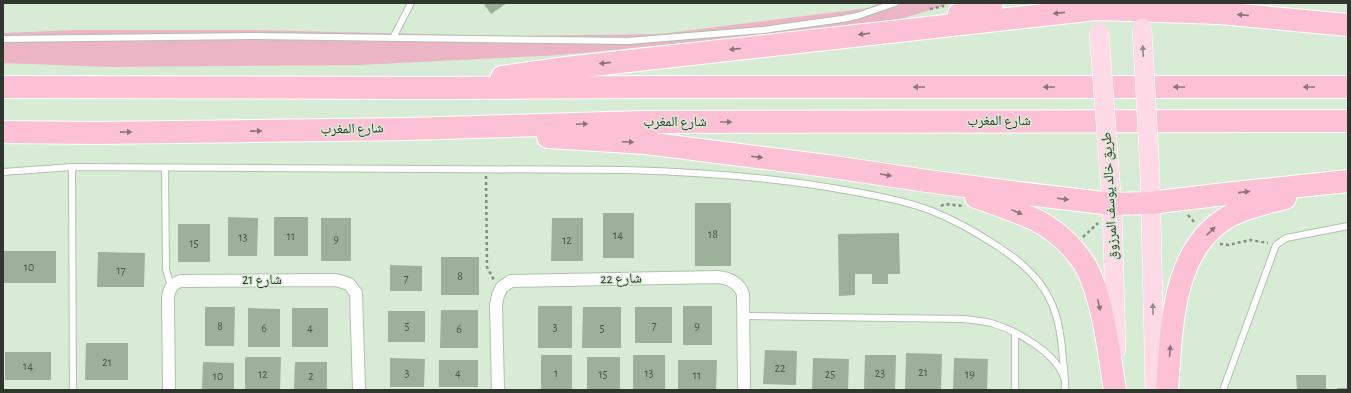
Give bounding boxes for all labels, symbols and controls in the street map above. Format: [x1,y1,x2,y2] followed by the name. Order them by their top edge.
[1052,9,1065,16] one-way arrow
[1237,12,1249,19] one-way arrow
[858,31,870,37] one-way arrow
[1140,45,1147,57] one-way arrow
[729,46,741,52] one-way arrow
[599,60,611,66] one-way arrow
[912,84,925,90] one-way arrow
[1042,84,1055,90] one-way arrow
[1172,84,1185,90] one-way arrow
[1302,84,1315,90] one-way arrow
[967,114,1031,130] street label: شارع المغرب
[643,115,707,131] street label: شارع المغرب
[720,119,733,125] one-way arrow
[576,120,588,127] one-way arrow
[320,121,384,139] street label: شارع المغرب
[250,128,263,134] one-way arrow
[120,129,133,135] one-way arrow
[1100,131,1122,260] street label: طريق خالد يوسف المرزوق
[622,139,634,146] one-way arrow
[751,154,763,160] one-way arrow
[879,172,892,178] one-way arrow
[1238,188,1250,195] one-way arrow
[1057,195,1069,202] one-way arrow
[1011,210,1023,216] one-way arrow
[1206,226,1216,236] one-way arrow
[708,228,718,240] house number: 18
[613,229,623,241] house number: 14
[287,230,295,242] house number: 11
[238,231,248,243] house number: 13
[333,233,339,245] house number: 9
[562,234,572,246] house number: 12
[189,237,199,249] house number: 15
[24,261,34,273] house number: 10
[116,264,126,276] house number: 17
[457,270,463,282] house number: 8
[403,272,409,284] house number: 7
[600,272,642,288] street label: شارع 22
[242,273,282,289] street label: شارع 21
[1096,299,1102,311] one-way arrow
[1150,302,1156,315] one-way arrow
[651,319,657,331] house number: 7
[217,320,223,332] house number: 8
[404,320,410,332] house number: 5
[694,320,700,332] house number: 9
[553,321,558,333] house number: 3
[261,322,267,334] house number: 6
[307,322,313,334] house number: 4
[599,322,605,334] house number: 5
[456,323,462,335] house number: 6
[1167,345,1174,357] one-way arrow
[102,356,112,368] house number: 21
[23,360,33,372] house number: 14
[775,362,786,374] house number: 22
[918,366,928,378] house number: 21
[405,367,410,379] house number: 3
[455,367,461,379] house number: 4
[554,367,558,379] house number: 1
[644,367,654,379] house number: 13
[875,367,885,379] house number: 23
[258,368,268,380] house number: 12
[598,368,608,380] house number: 15
[825,368,835,380] house number: 25
[965,368,975,380] house number: 19
[693,369,701,381] house number: 11
[213,370,223,382] house number: 10
[308,370,314,382] house number: 2

